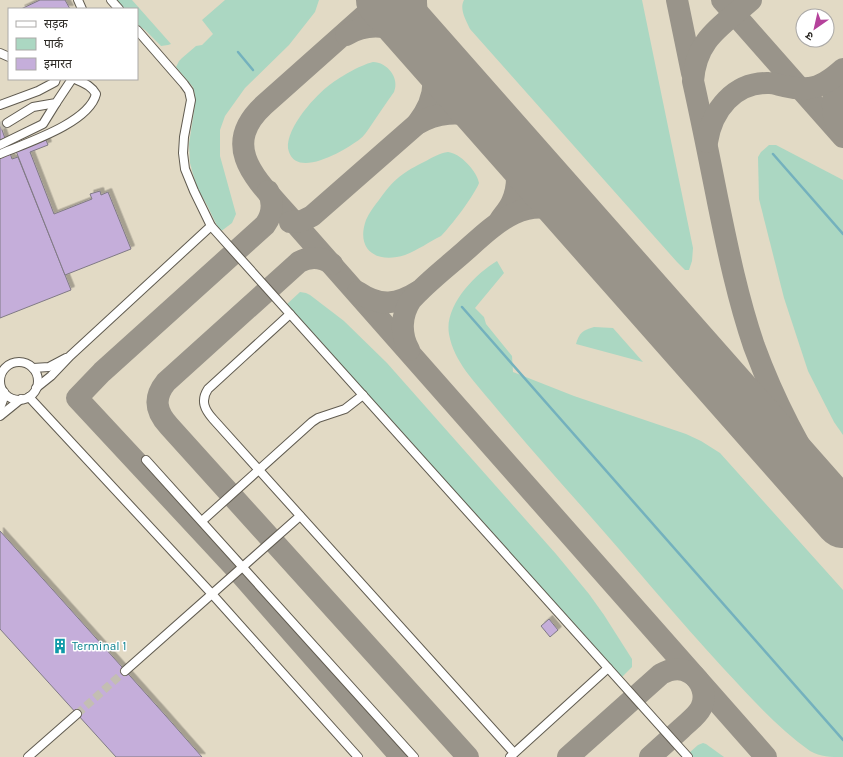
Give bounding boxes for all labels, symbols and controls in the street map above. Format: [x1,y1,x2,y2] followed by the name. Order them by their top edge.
[8,8,138,80] legend
[795,8,835,48] north arrow
[44,17,69,31] text: सड़क
[803,28,816,43] text: उ
[44,37,64,51] text: पार्क
[44,57,73,71] text: इमारत
[51,637,69,655] building icon: Terminal 1
[72,639,126,653] place label: Terminal 1

